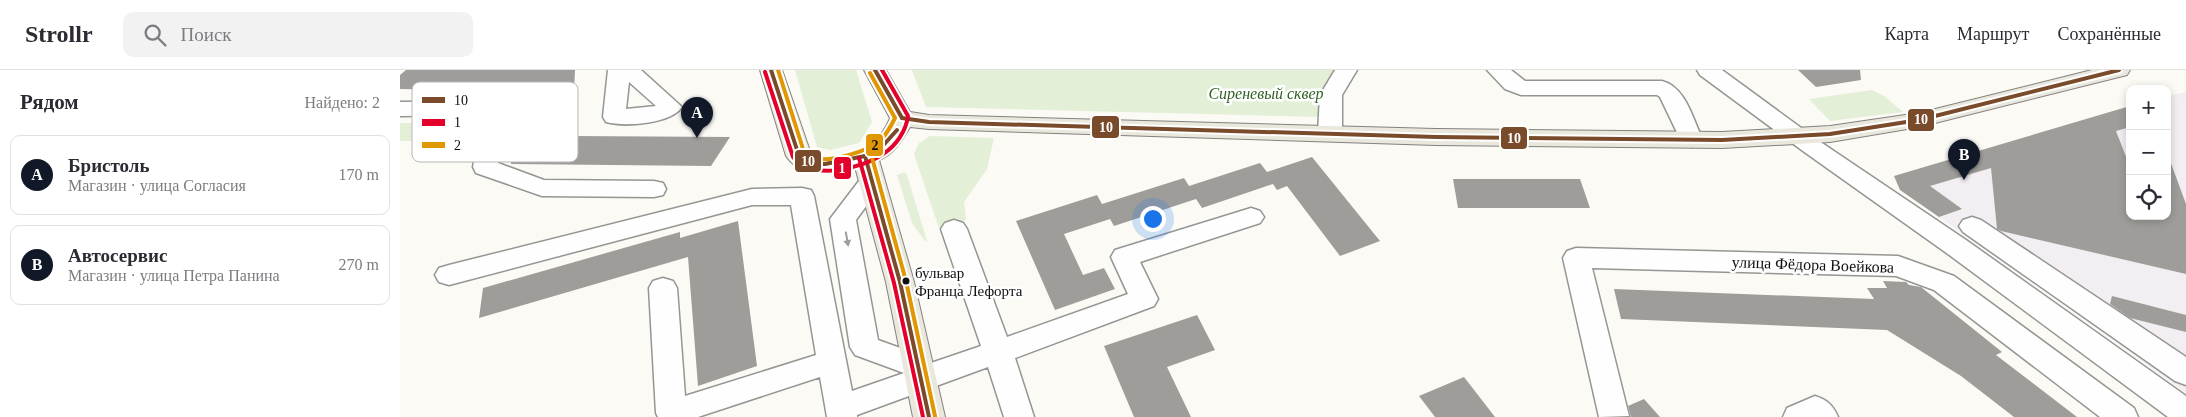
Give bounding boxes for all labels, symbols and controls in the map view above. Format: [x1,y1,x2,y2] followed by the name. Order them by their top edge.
[123,12,473,57] search box
[25,21,93,47] text: Strollr
[141,21,169,49] icon: search
[181,24,232,45] text: Поиск
[1884,24,1929,44] text: Карта
[1957,24,2029,44] text: Маршрут
[2057,24,2161,44] text: Сохранённые
[412,82,578,162] legend
[1208,85,1324,103] park label: Сиреневый сквер
[2126,85,2171,220] map controls
[2126,85,2171,130] button: +
[20,90,79,114] text: Рядом
[454,93,468,108] text: 10
[305,94,380,111] text: Найдено: 2
[681,97,713,138] pin: A
[1907,108,1935,132] line badge: 10
[1914,112,1928,127] text: 10
[454,115,461,130] text: 1
[1091,115,1120,139] line badge: 10
[1099,120,1113,135] text: 10
[1500,126,1528,150] line badge: 10
[2126,130,2171,175] button: −
[1507,131,1521,146] text: 10
[865,133,884,157] line badge: 2
[454,138,461,153] text: 2
[872,138,879,153] text: 2
[1948,139,1980,180] pin: B
[794,149,822,173] line badge: 10
[801,154,815,169] text: 10
[68,155,150,176] text: Бристоль
[833,156,852,180] line badge: 1
[839,161,846,176] text: 1
[31,166,43,183] text: A
[339,166,379,183] text: 170 m
[2126,175,2171,220] button: locate
[68,177,246,194] text: Магазин · улица Согласия
[1140,206,1166,232] your location
[843,232,851,248] one-way arrow
[68,245,167,266] text: Автосервис
[1731,253,1894,277] street label: улица Фёдора Воейкова
[32,256,42,273] text: B
[339,256,379,273] text: 270 m
[915,265,1023,299] place label: бульвар Франца Лефорта
[68,267,280,284] text: Магазин · улица Петра Панина
[901,276,911,286] marker: бульвар Франца Лефорта

